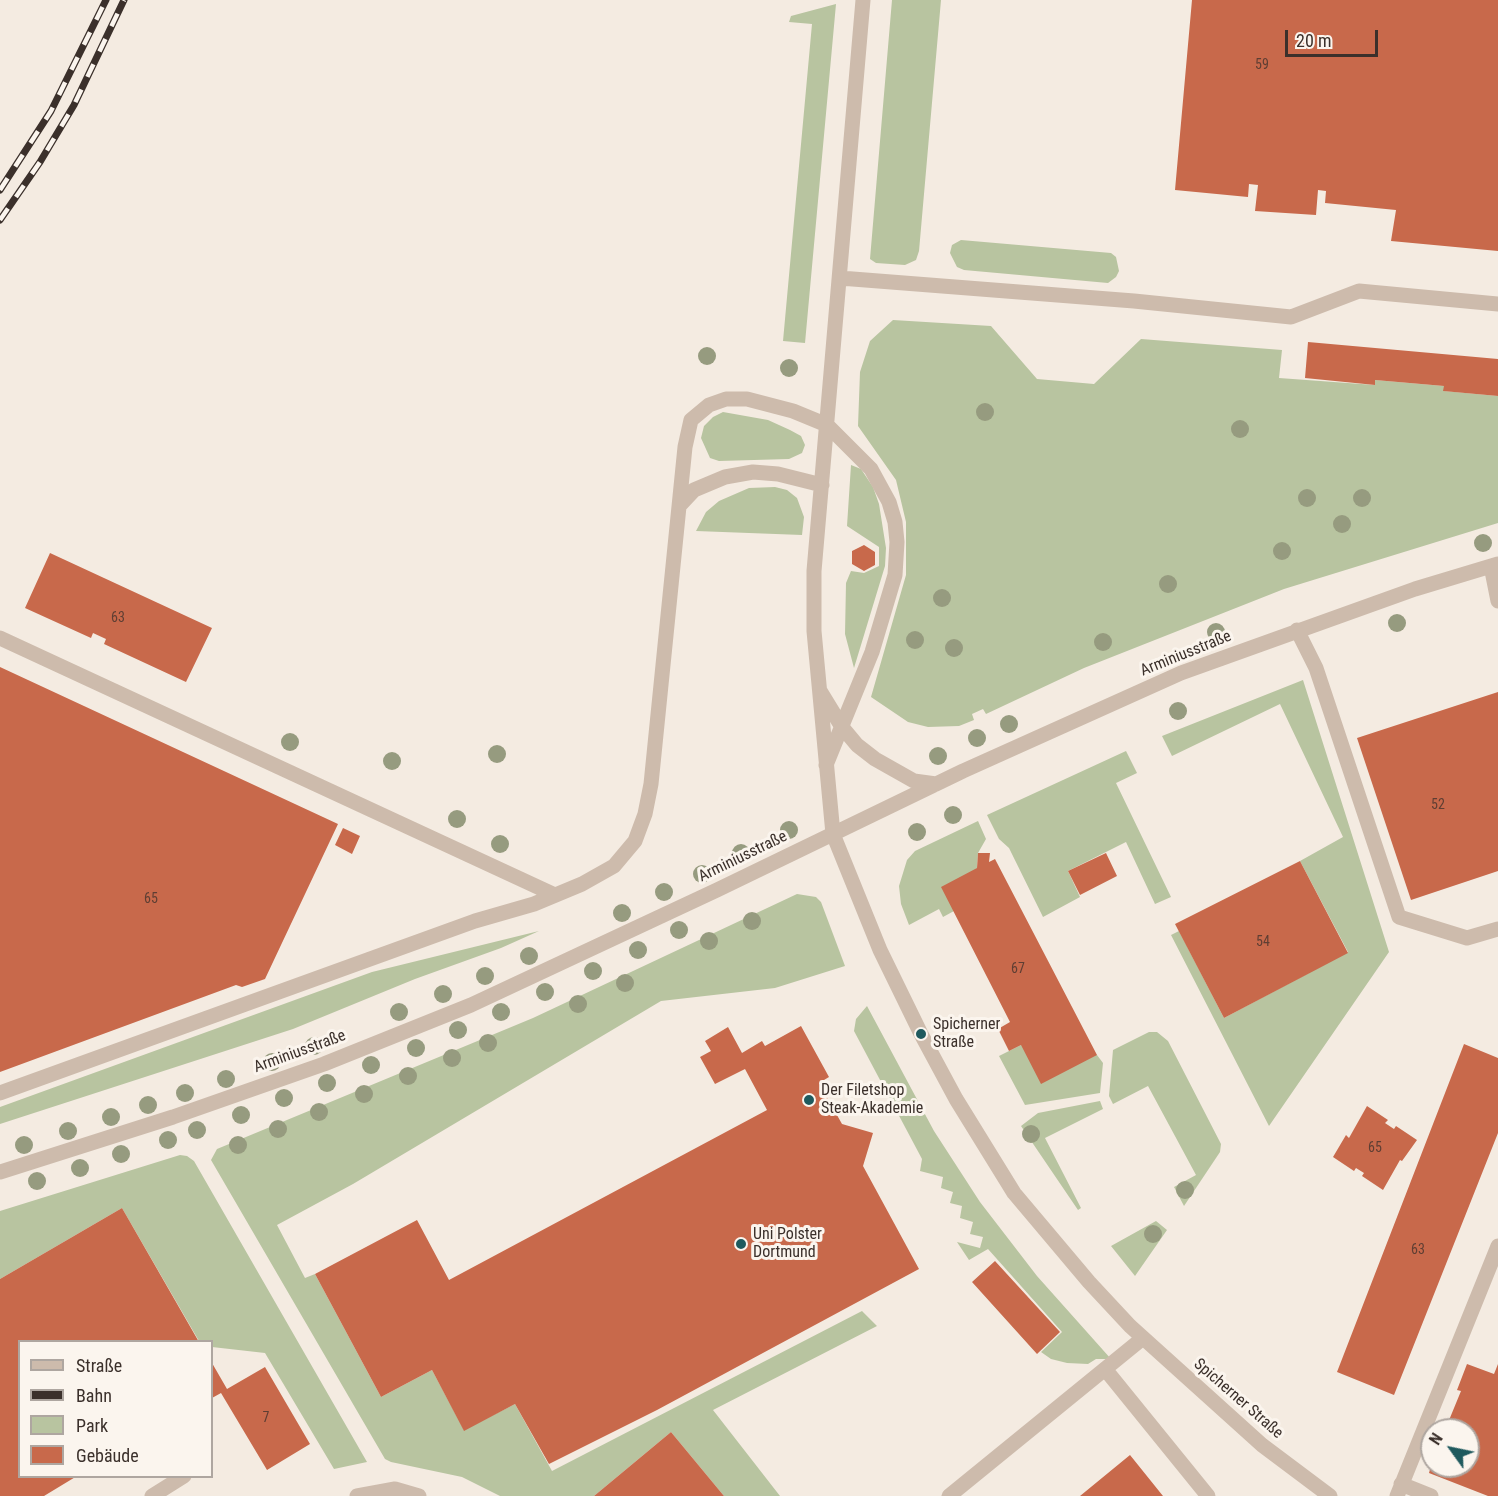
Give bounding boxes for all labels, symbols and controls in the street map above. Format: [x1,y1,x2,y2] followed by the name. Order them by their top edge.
[1288,18,1381,56] scale bar
[1296,30,1331,51] text: 20 m
[1255,57,1269,73] house number: 59
[111,610,125,626] house number: 63
[1138,627,1234,681] street label: Arminiusstraße
[1431,797,1445,813] house number: 52
[695,827,791,887] street label: Arminiusstraße
[144,891,158,907] house number: 65
[1256,934,1270,950] house number: 54
[1011,961,1025,977] house number: 67
[933,1015,1000,1053] place label: Spicherner Straße
[251,1026,349,1078] street label: Arminiusstraße
[914,1027,928,1041] marker: Spicherner Straße
[821,1081,923,1119] place label: Der Filetshop Steak-Akademie
[802,1093,816,1107] marker: Der Filetshop Steak-Akademie
[1368,1140,1382,1156] house number: 65
[753,1225,822,1263] place label: Uni Polster Dortmund
[734,1237,748,1251] marker: Uni Polster Dortmund
[1411,1242,1425,1258] house number: 63
[18,1340,213,1478] legend
[76,1355,122,1376] text: Straße
[1189,1355,1287,1443] street label: Spicherner Straße
[76,1385,112,1406] text: Bahn
[263,1410,269,1426] house number: 7
[76,1415,108,1436] text: Park
[1420,1418,1480,1478] north arrow
[1426,1430,1447,1448] text: N
[76,1445,139,1466] text: Gebäude

